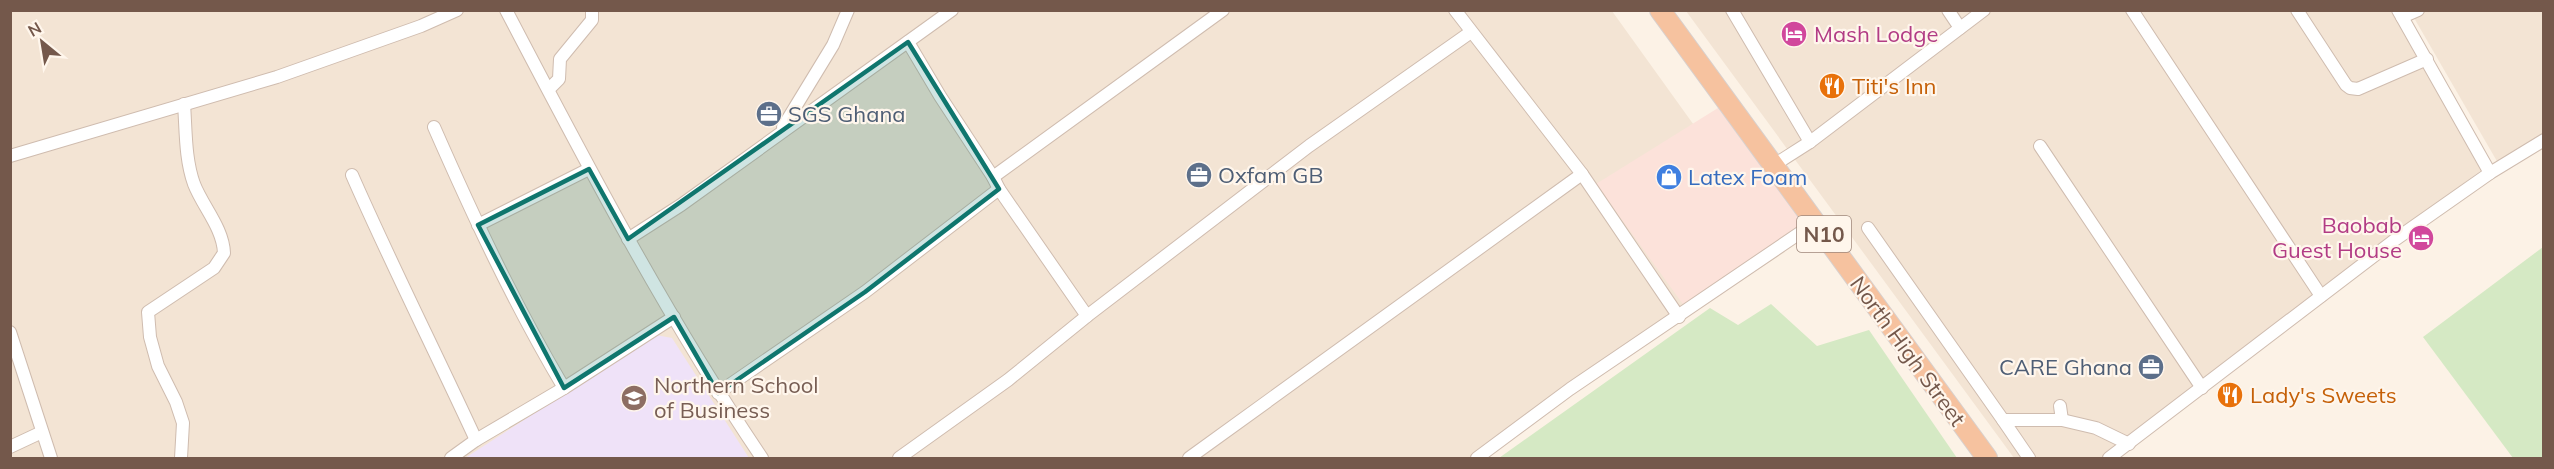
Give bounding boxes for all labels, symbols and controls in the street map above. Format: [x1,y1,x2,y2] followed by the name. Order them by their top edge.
[12,12,72,72] north arrow
[24,17,45,41] text: N
[1779,19,1809,49] hotel icon: Mash Lodge
[1814,20,1939,48] place label: Mash Lodge
[1817,71,1847,101] restaurant icon: Titi's Inn
[1852,72,1936,100] place label: Titi's Inn
[754,99,784,129] office icon: SGS Ghana
[788,100,906,128] place label: SGS Ghana
[1184,160,1214,190] office icon: Oxfam GB
[1218,161,1323,189] place label: Oxfam GB
[1654,162,1684,192] shop icon: Latex Foam
[1688,163,1807,191] place label: Latex Foam
[2272,211,2402,264] place label: Baobab Guest House
[1797,216,1851,252] road number: N10
[2406,223,2436,253] hotel icon: Baobab Guest House
[1844,270,1972,432] street label: North High Street
[2136,352,2166,382] office icon: CARE Ghana
[1999,353,2132,381] place label: CARE Ghana
[654,371,819,424] place label: Northern School of Business
[2215,380,2245,410] restaurant icon: Lady's Sweets
[2250,381,2397,409] place label: Lady's Sweets
[619,383,649,413] school or university icon: Northern School of Business

